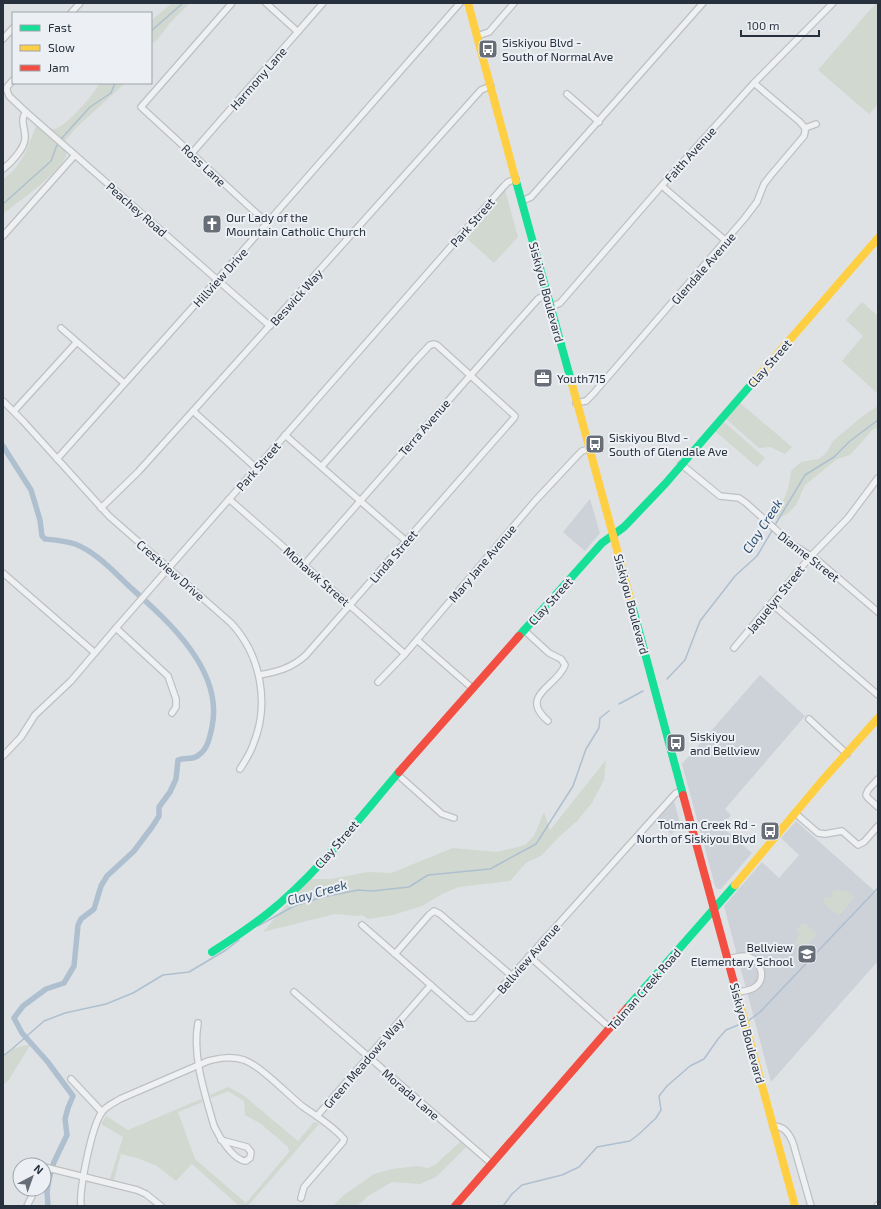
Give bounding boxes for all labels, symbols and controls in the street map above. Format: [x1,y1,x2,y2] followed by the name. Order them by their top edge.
[12,12,152,84] legend
[741,12,819,38] scale bar
[747,18,779,32] text: 100 m
[48,20,72,34] text: Fast
[502,35,613,63] place label: Siskiyou Blvd - South of Normal Ave
[477,38,499,60] bus stop icon: Siskiyou Blvd - South of Normal Ave
[48,40,75,54] text: Slow
[227,44,289,112] street label: Harmony Lane
[48,60,69,74] text: Jam
[661,123,719,185] street label: Faith Avenue
[179,141,229,189] street label: Ross Lane
[104,179,170,239] street label: Peachey Road
[447,194,497,249] street label: Park Street
[226,210,366,238] place label: Our Lady of the Mountain Catholic Church
[201,213,223,235] church icon: Our Lady of the Mountain Catholic Church
[668,229,738,307] street label: Glendale Avenue
[527,240,567,344] street label: Siskiyou Boulevard
[190,245,250,309] street label: Hillview Drive
[267,265,326,328] street label: Beswick Way
[744,336,794,390] street label: Clay Street
[532,367,554,389] office icon: Youth715
[557,371,606,385] place label: Youth715
[395,396,453,458] street label: Terra Avenue
[609,430,728,458] place label: Siskiyou Blvd - South of Glendale Ave
[584,433,606,455] bus stop icon: Siskiyou Blvd - South of Glendale Ave
[233,438,283,493] street label: Park Street
[739,496,786,556] water label: Clay Creek
[445,521,519,605] street label: Mary Jane Avenue
[366,526,420,585] street label: Linda Street
[776,528,843,585] street label: Dianne Street
[134,537,208,603] street label: Crestview Drive
[281,544,353,609] street label: Mohawk Street
[612,552,652,656] street label: Siskiyou Boulevard
[743,562,807,636] street label: Jaquelyn Street
[525,574,575,628] street label: Clay Street
[690,729,760,757] place label: Siskiyou and Bellview
[665,732,687,754] bus stop icon: Siskiyou and Bellview
[311,817,361,871] street label: Clay Street
[636,817,756,845] place label: Tolman Creek Rd - North of Siskiyou Blvd
[759,820,781,842] bus stop icon: Tolman Creek Rd - North of Siskiyou Blvd
[285,876,349,908] water label: Clay Creek
[494,920,562,996] street label: Bellview Avenue
[691,940,793,968] place label: Bellview Elementary School
[796,943,818,965] school or university icon: Bellview Elementary School
[605,945,683,1033] street label: Tolman Creek Road
[728,981,768,1085] street label: Siskiyou Boulevard
[320,1015,406,1111] street label: Green Meadows Way
[380,1065,442,1123] street label: Morada Lane
[12,1157,52,1197] north arrow
[32,1162,46,1177] text: N

